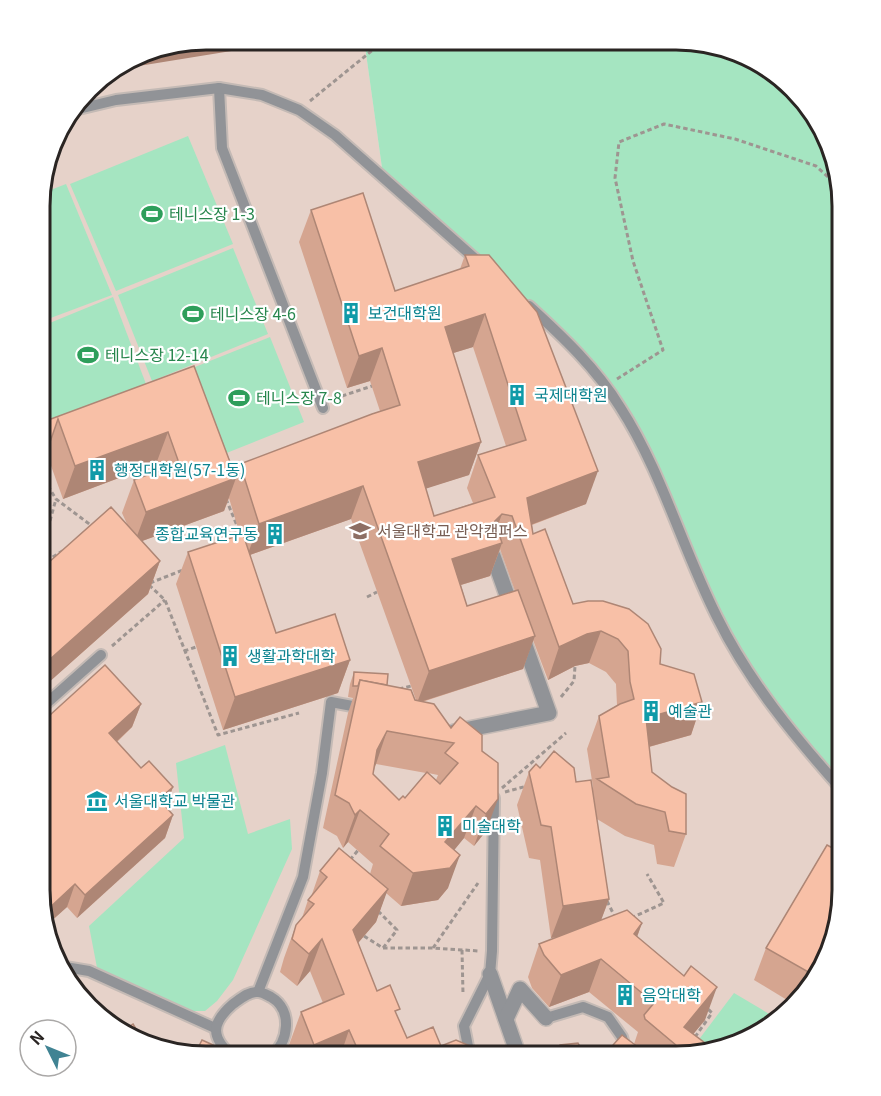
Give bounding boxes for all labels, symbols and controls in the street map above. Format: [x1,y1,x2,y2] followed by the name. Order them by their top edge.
[169,201,255,225] place label: 테니스장 1-3
[140,202,164,226] sports icon: 테니스장 1-3
[368,300,442,324] place label: 보건대학원
[210,301,296,325] place label: 테니스장 4-6
[339,301,363,325] building icon: 보건대학원
[181,302,205,326] sports icon: 테니스장 4-6
[105,342,209,366] place label: 테니스장 12-14
[76,343,100,367] sports icon: 테니스장 12-14
[534,382,608,406] place label: 국제대학원
[505,383,529,407] building icon: 국제대학원
[256,385,342,409] place label: 테니스장 7-8
[227,386,251,410] sports icon: 테니스장 7-8
[114,457,245,481] place label: 행정대학원(57-1동)
[85,458,109,482] building icon: 행정대학원(57-1동)
[377,518,528,542] place label: 서울대학교 관악캠퍼스
[348,519,372,543] school or university icon: 서울대학교 관악캠퍼스
[155,521,258,545] place label: 종합교육연구동
[263,522,287,546] building icon: 종합교육연구동
[247,643,336,667] place label: 생활과학대학
[218,644,242,668] building icon: 생활과학대학
[668,698,712,722] place label: 예술관
[639,699,663,723] building icon: 예술관
[114,788,236,812] place label: 서울대학교 박물관
[85,789,109,813] museum icon: 서울대학교 박물관
[462,813,521,837] place label: 미술대학
[433,814,457,838] building icon: 미술대학
[642,982,701,1006] place label: 음악대학
[613,983,637,1007] building icon: 음악대학
[18,1018,78,1078] north arrow
[23,1025,49,1050] text: N

